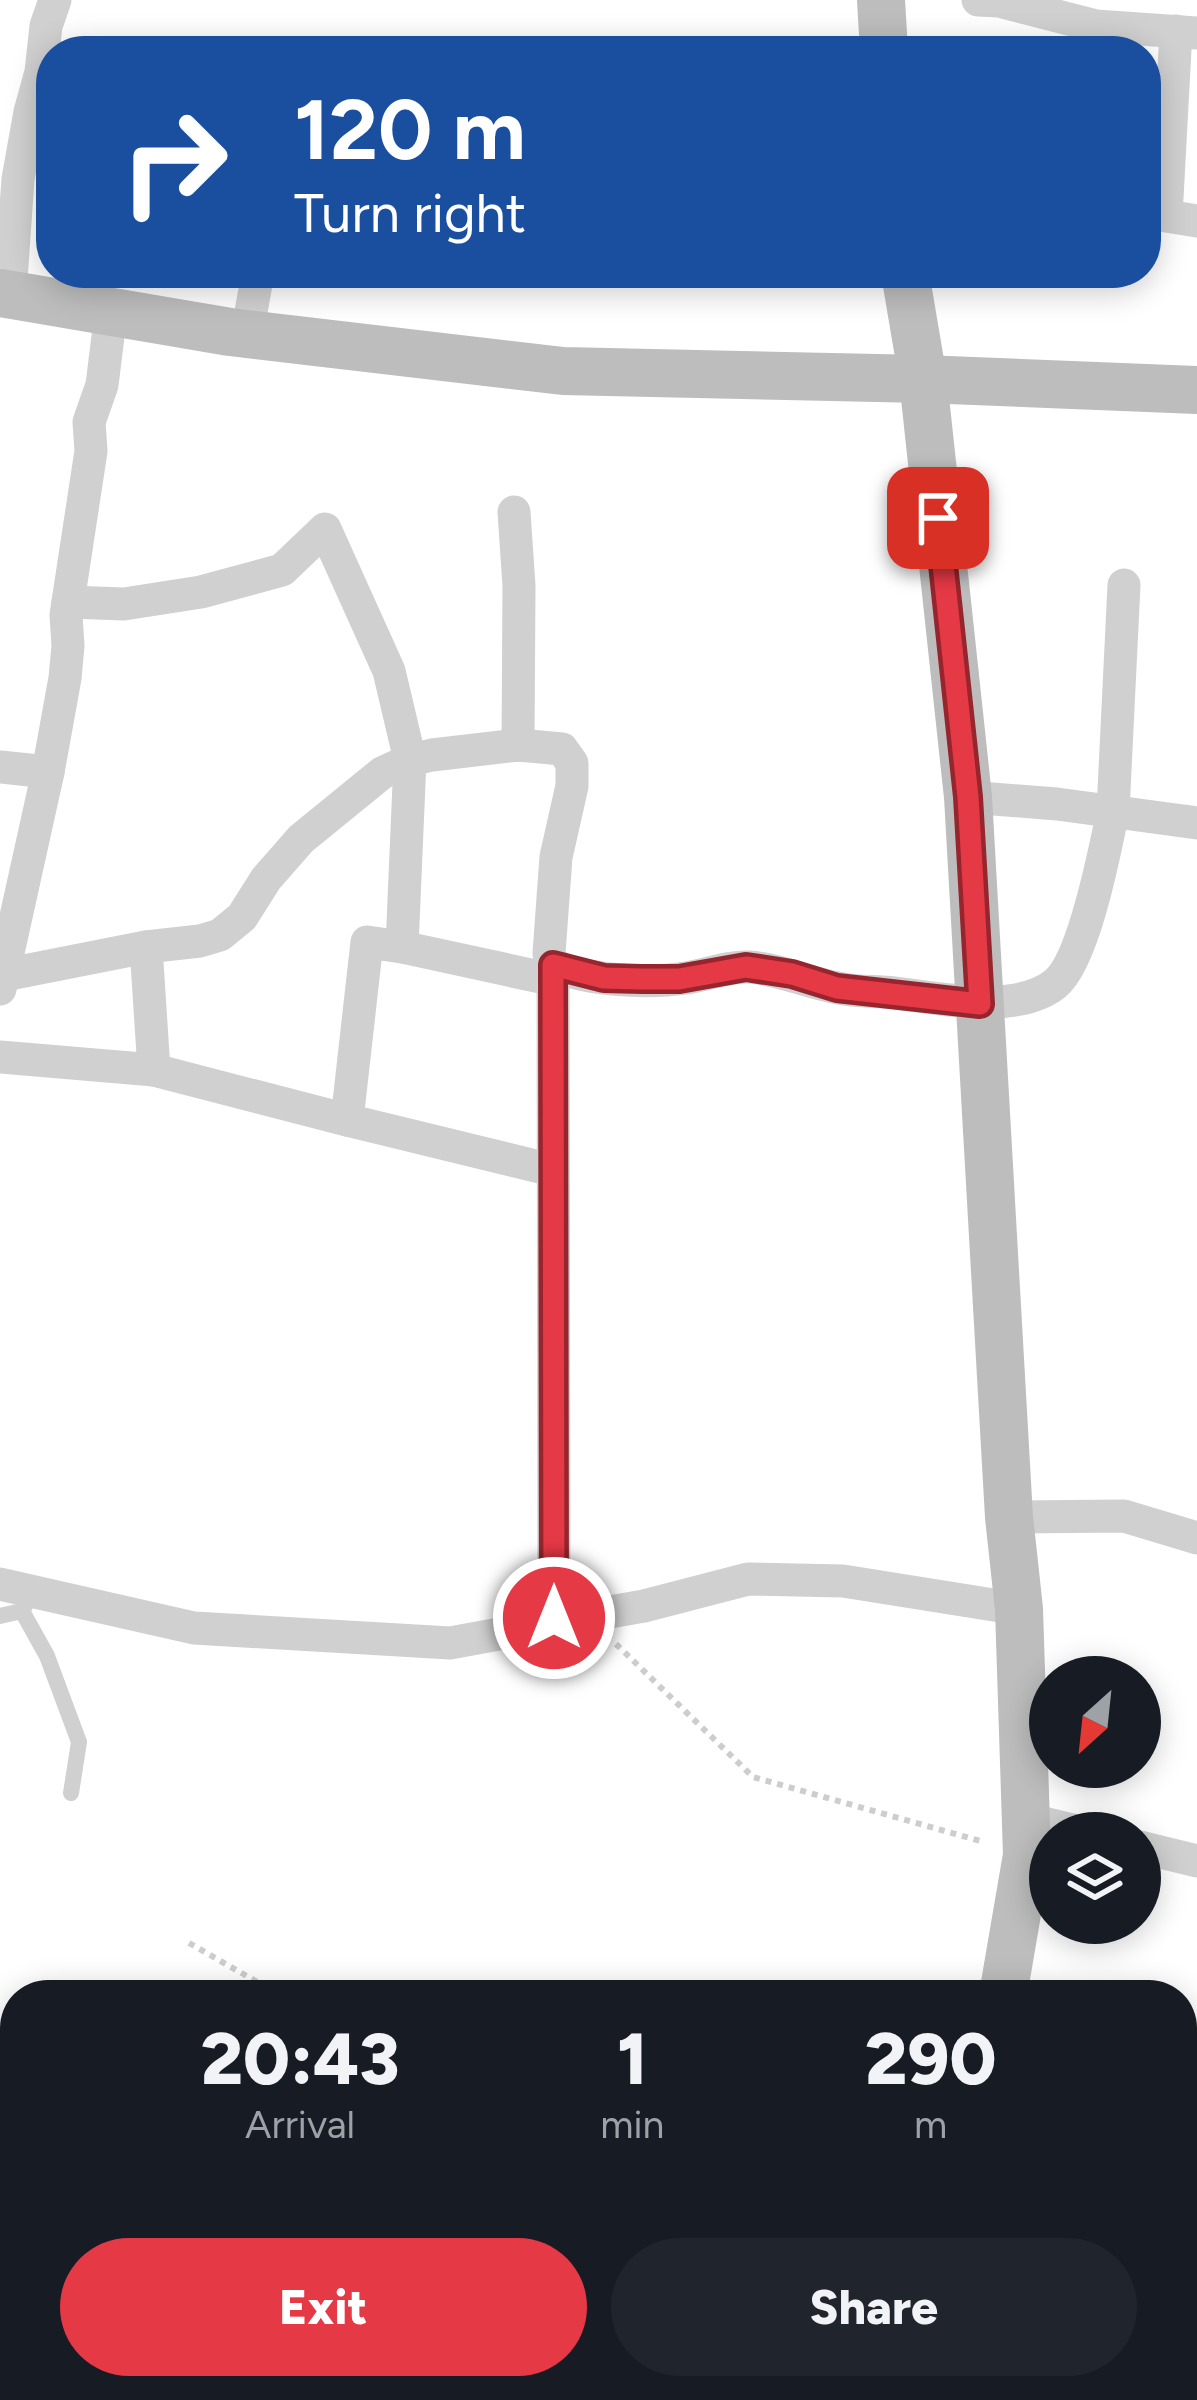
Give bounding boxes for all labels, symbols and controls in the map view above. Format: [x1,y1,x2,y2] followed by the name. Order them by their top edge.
[294,79,526,180] text: 120 m
[96,84,252,240] icon: right
[294,181,526,246] text: Turn right
[887,467,989,569] pin
[905,485,971,551] icon: arrive
[491,1555,617,1681] position arrow
[1029,1656,1161,1788] north arrow
[1029,1656,1161,1944] map controls
[1029,1812,1161,1944] button: layers
[201,2016,400,2102] text: 20:43
[617,2016,648,2102] text: 1
[865,2016,996,2102] text: 290
[245,2101,355,2148] text: Arrival
[600,2101,664,2148] text: min
[914,2101,947,2148] text: m
[60,2238,587,2376] button: Exit
[611,2238,1137,2376] button: Share

